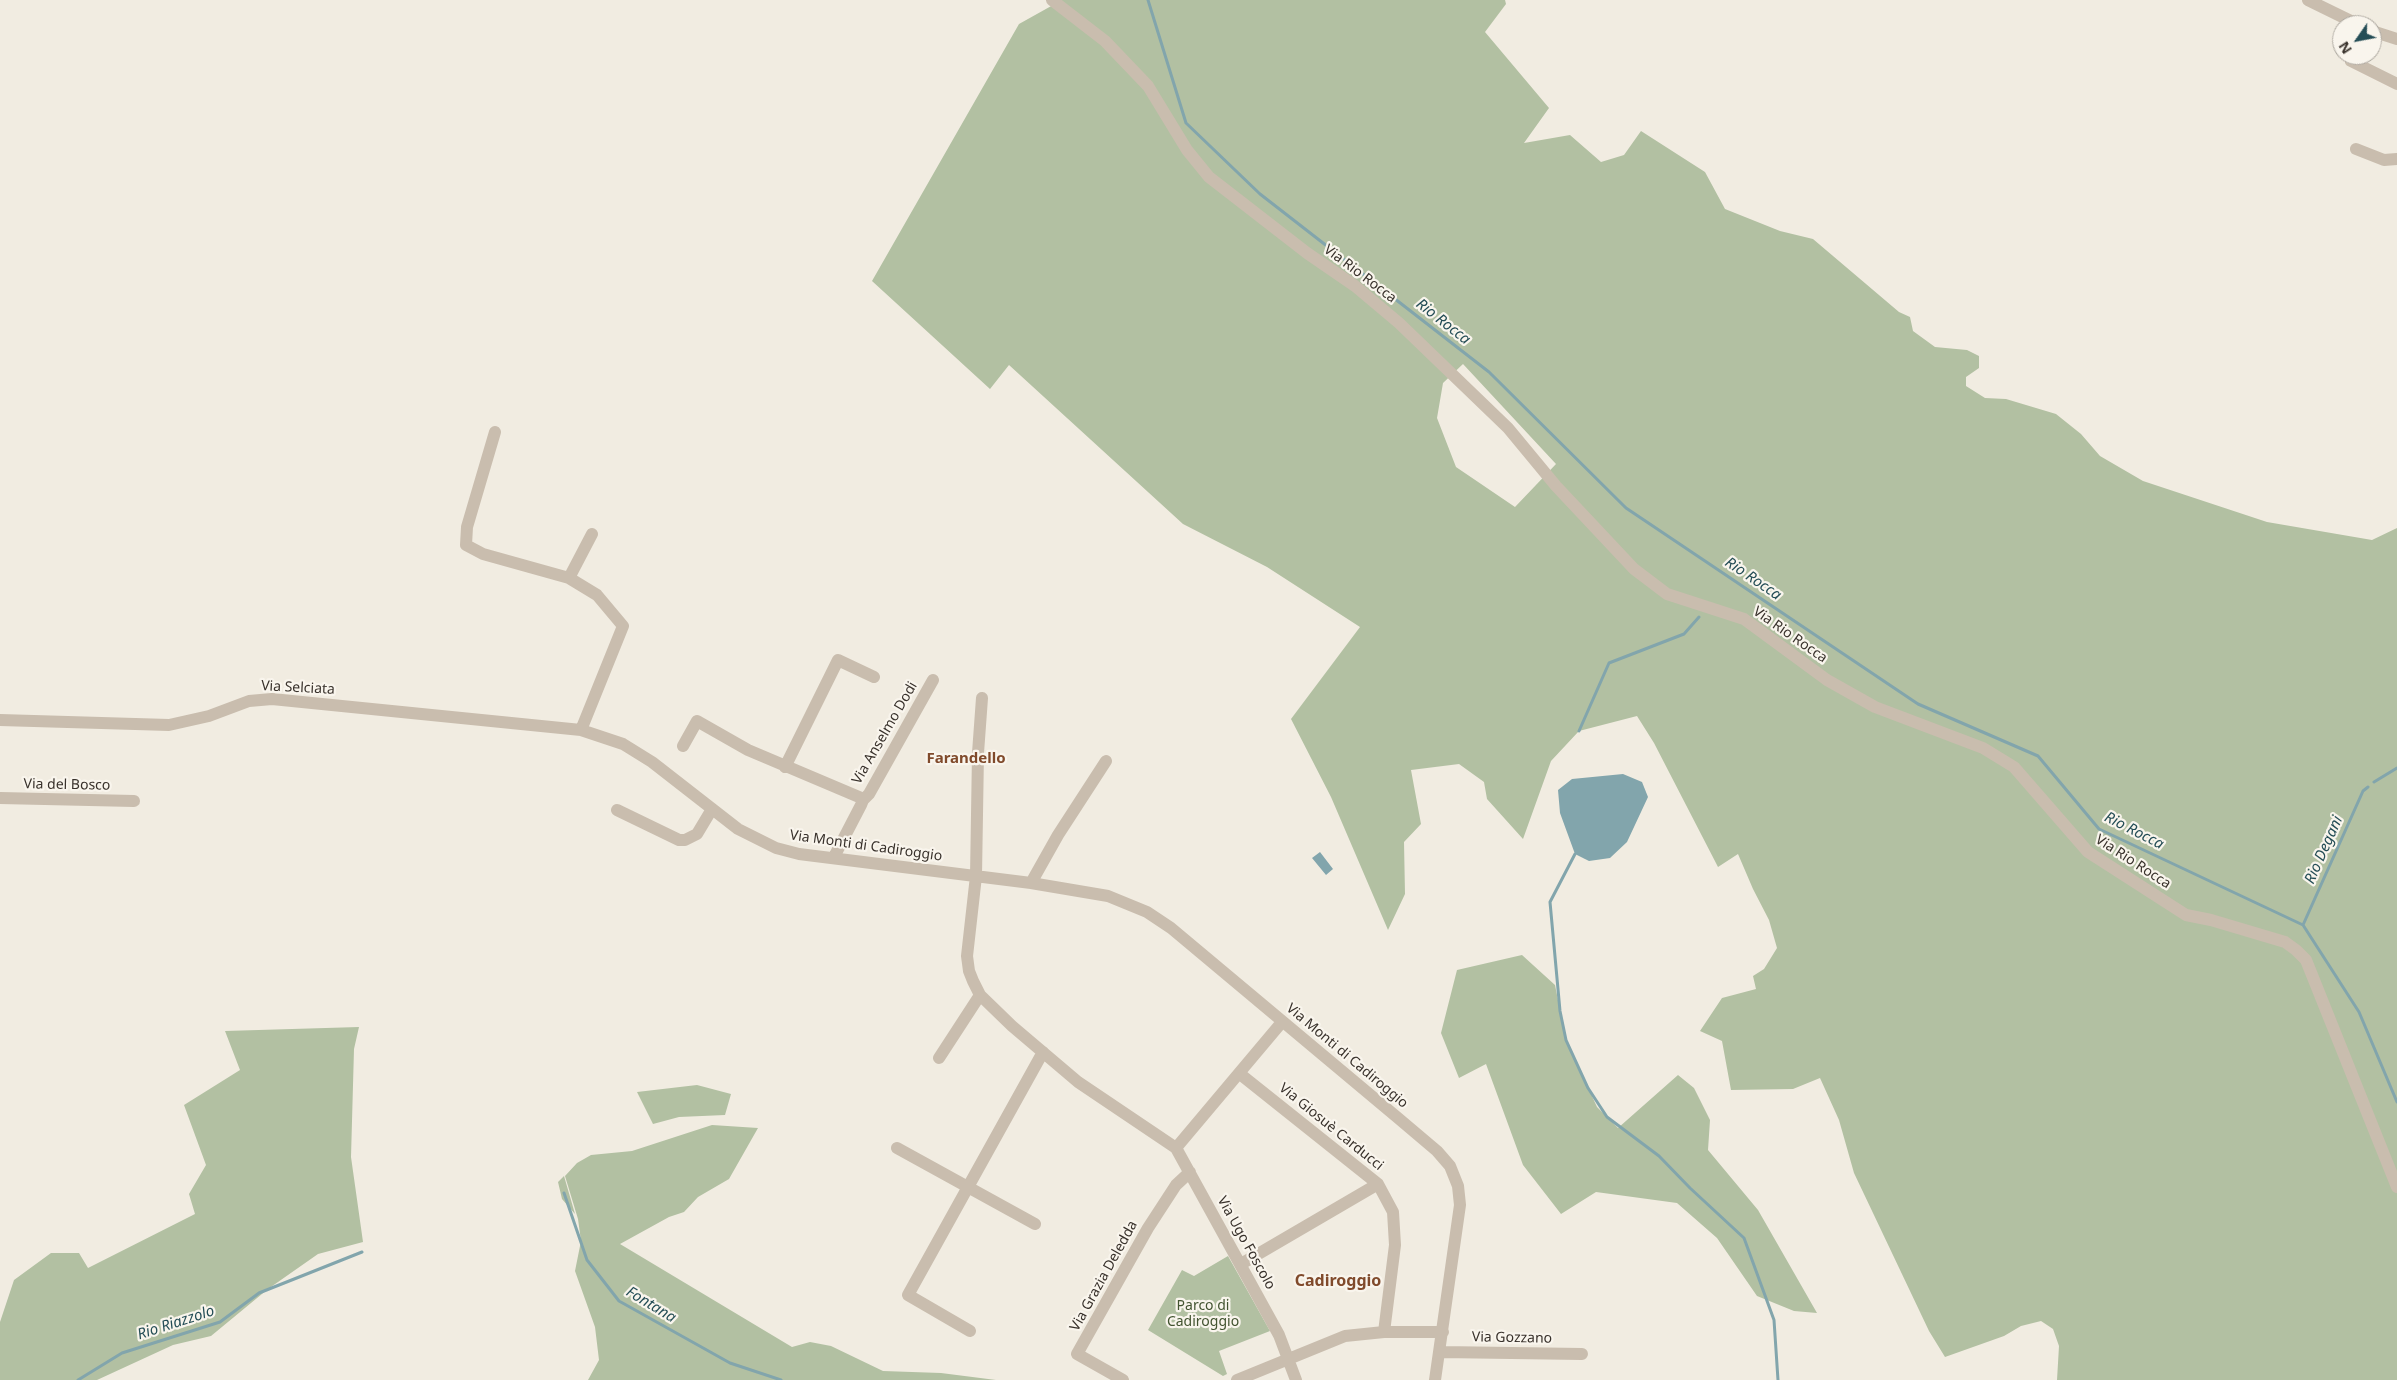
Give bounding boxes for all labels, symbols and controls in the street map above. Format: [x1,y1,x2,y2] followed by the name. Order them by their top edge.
[2332,15,2382,65] north arrow
[2334,38,2356,58] text: N
[1320,241,1400,307] street label: Via Rio Rocca
[1412,295,1474,349] water label: Rio Rocca
[1721,554,1785,604] water label: Rio Rocca
[1750,603,1830,667] street label: Via Rio Rocca
[261,678,335,698] street label: Via Selciata
[849,679,921,787] street label: Via Anselmo Dodi
[926,750,1006,768] district label: Farandello
[23,776,111,794] street label: Via del Bosco
[2101,808,2167,854] water label: Rio Rocca
[2301,813,2347,887] water label: Rio Degani
[789,827,943,865] street label: Via Monti di Cadiroggio
[2092,831,2174,893] street label: Via Rio Rocca
[1283,1000,1411,1112] street label: Via Monti di Cadiroggio
[1276,1080,1386,1174] street label: Via Giosuè Carducci
[1213,1193,1279,1293] street label: Via Ugo Foscolo
[1067,1218,1141,1334] street label: Via Grazia Deledda
[1295,1271,1381,1291] district label: Cadiroggio
[623,1283,679,1327] water label: Fontana
[1167,1298,1239,1330] park label: Parco di Cadiroggio
[135,1302,217,1344] water label: Rio Riazzolo
[1472,1329,1552,1347] street label: Via Gozzano

